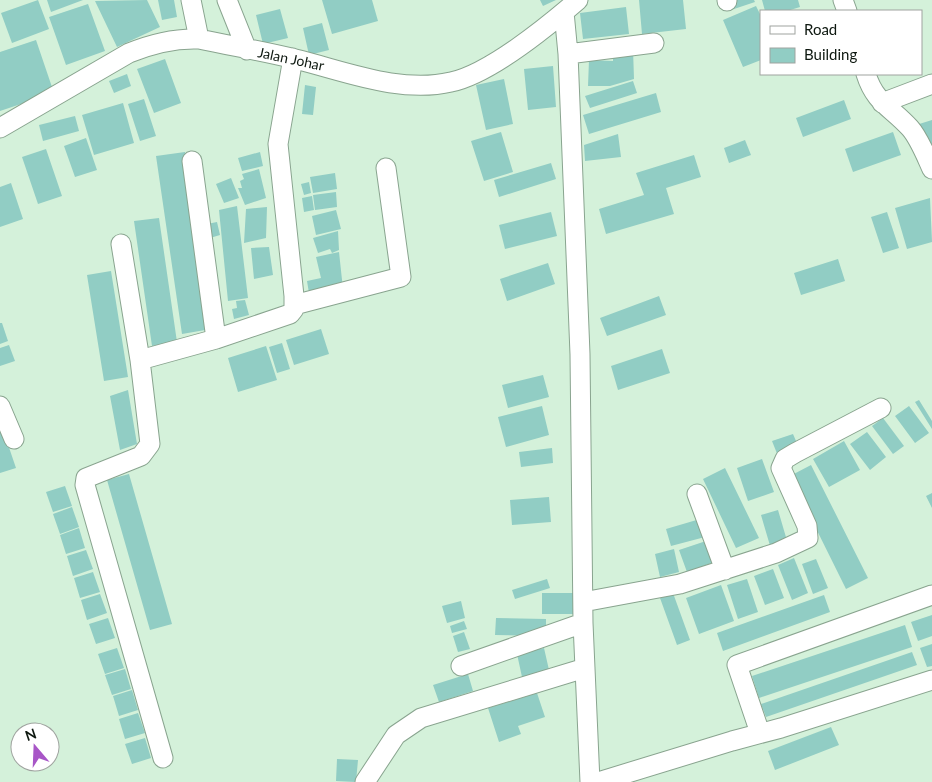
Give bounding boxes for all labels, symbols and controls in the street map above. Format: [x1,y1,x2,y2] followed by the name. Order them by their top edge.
[760,10,922,75] legend
[804,20,837,38] text: Road
[256,43,326,74] street label: Jalan Johar
[804,45,857,63] text: Building
[10,722,60,772] north arrow
[23,724,38,744] text: N

